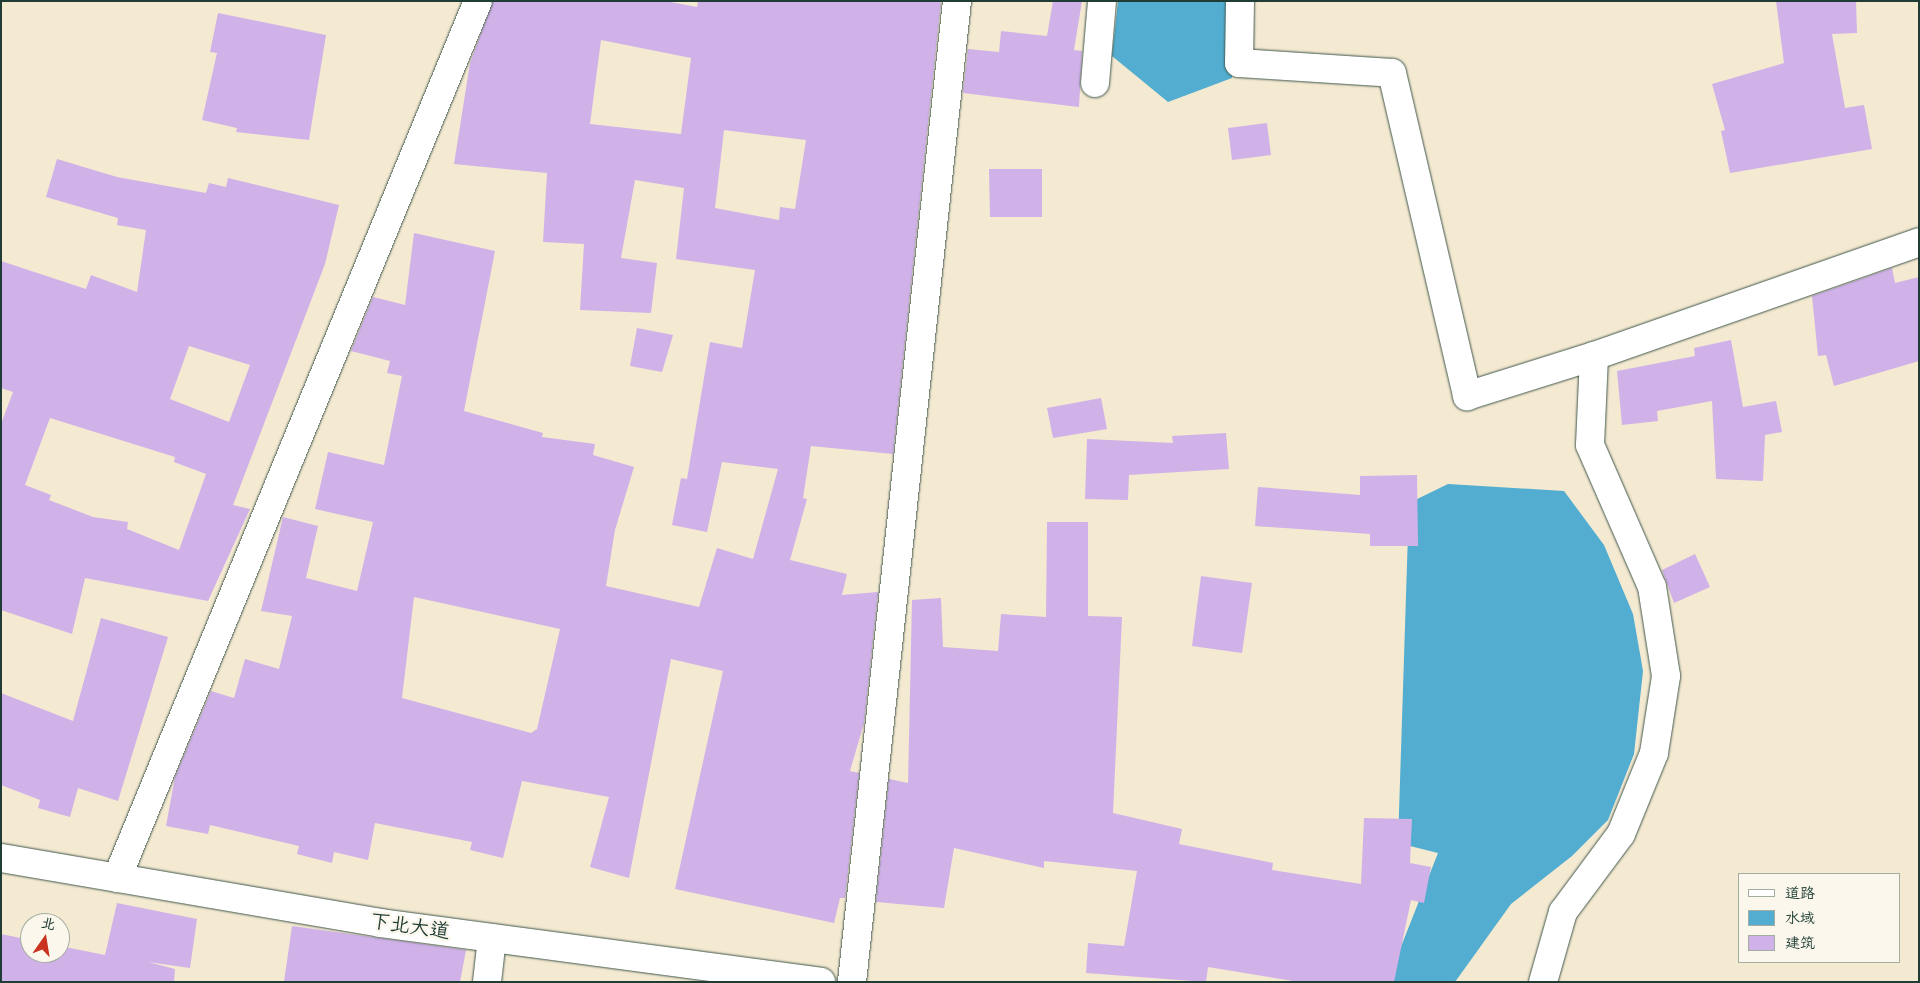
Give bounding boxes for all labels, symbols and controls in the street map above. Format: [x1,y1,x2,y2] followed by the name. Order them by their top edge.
[1738,873,1900,963] legend
[1785,884,1815,903] text: 道路
[369,909,451,943] street label: 下北大道
[1785,909,1815,928] text: 水域
[20,913,70,963] north arrow
[40,914,57,934] text: 北
[1785,934,1815,953] text: 建筑

